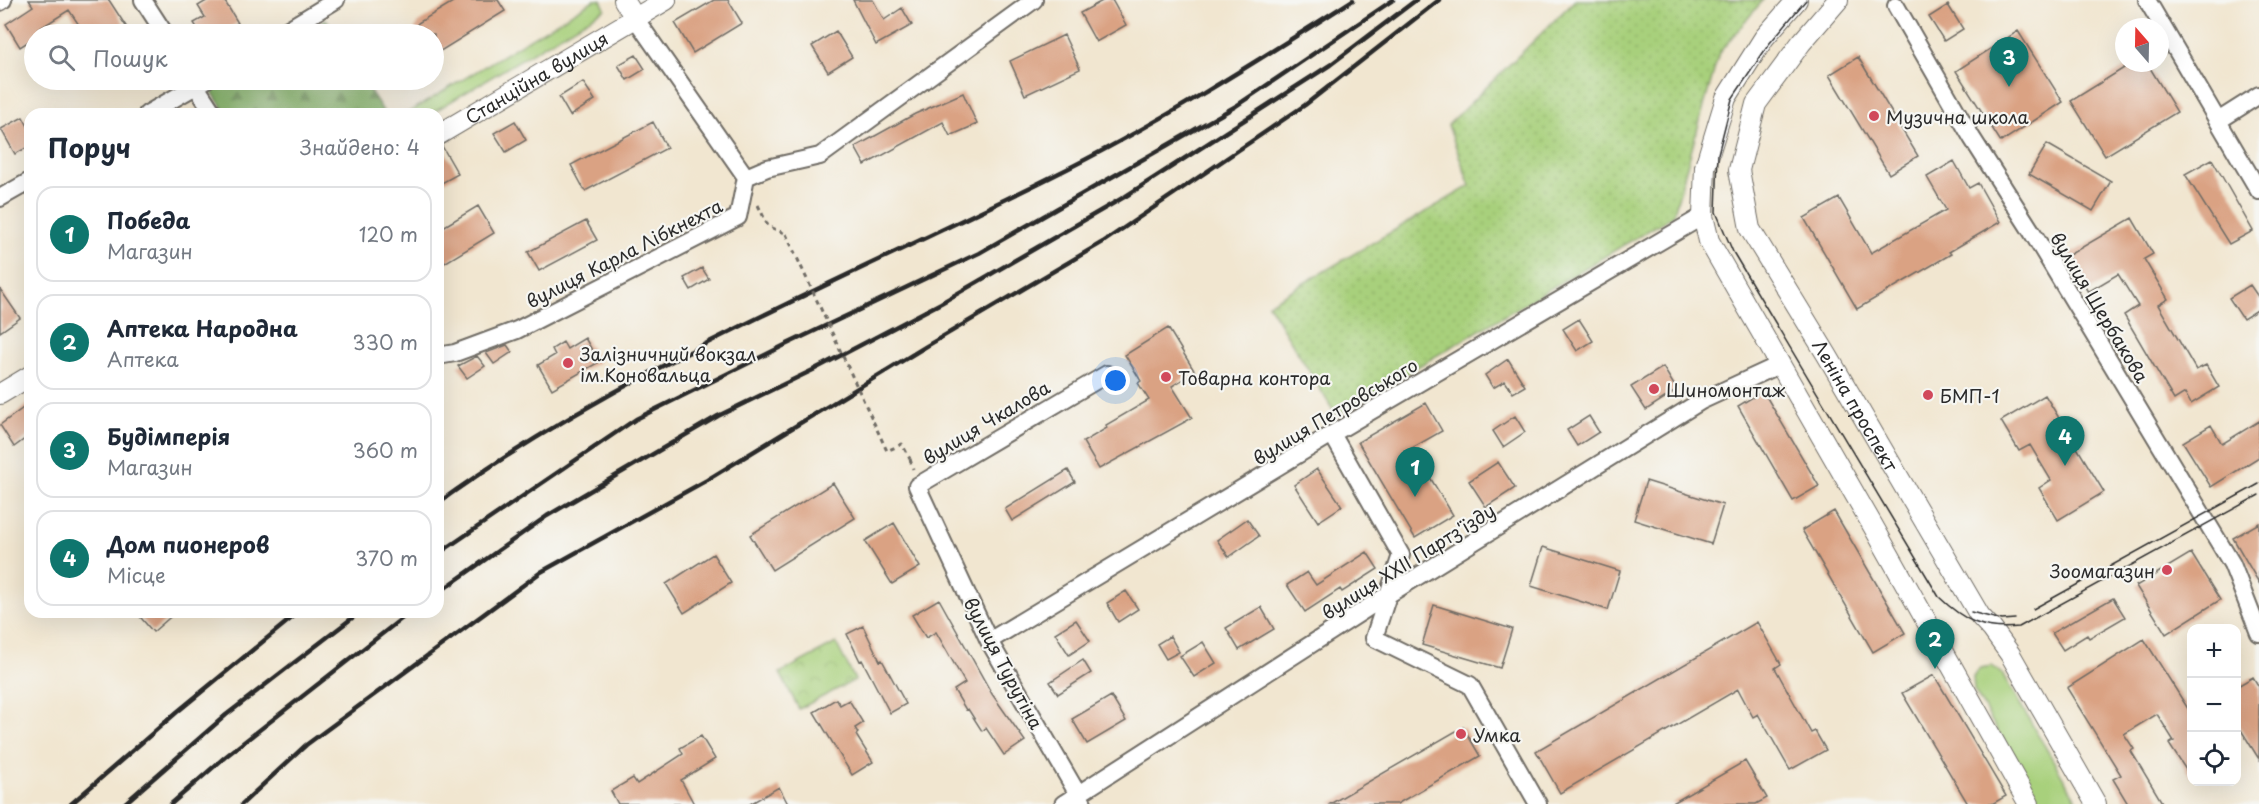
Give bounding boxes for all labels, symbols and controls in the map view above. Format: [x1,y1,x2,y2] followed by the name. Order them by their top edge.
[2115,18,2169,72] north arrow
[24,24,444,90] search box
[460,24,613,130] street label: Станційна вулиця
[1990,38,2028,87] pin: 3
[45,41,78,74] icon: search
[93,41,168,74] text: Пошук
[1886,103,2030,130] place label: Музична школа
[1867,109,1881,123] marker: Музична школа
[48,128,131,167] text: Поруч
[300,132,420,162] text: Знайдено: 4
[521,191,727,314] street label: вулиця Карла Лібкнехта
[107,203,190,236] text: Победа
[65,219,74,249] text: 1
[359,219,418,249] text: 120 m
[2044,227,2156,388] street label: вулиця Щербакова
[107,236,193,266] text: Магазин
[107,311,298,344] text: Аптека Народна
[62,327,77,357] text: 2
[352,327,418,357] text: 330 m
[1807,334,1906,476] street label: Леніна проспект
[579,340,757,388] place label: Залізничний вокзал ім.Коновальца
[107,344,179,374] text: Аптека
[1247,351,1423,471] street label: вулиця Петровського
[561,356,575,370] marker: Залізничний вокзал ім.Коновальца
[1178,364,1331,391] place label: Товарна контора
[1101,366,1130,395] your location
[1159,370,1173,384] marker: Товарна контора
[917,373,1055,471] street label: вулиця Чкалова
[1666,376,1786,403] place label: Шиномонтаж
[1647,382,1661,396] marker: Шиномонтаж
[1940,382,2000,409] place label: БМП-1
[1921,388,1935,402] marker: БМП-1
[2046,416,2084,466] pin: 4
[107,419,230,452] text: Будімперія
[63,435,76,465] text: 3
[352,435,418,465] text: 360 m
[1396,448,1434,497] pin: 1
[107,452,193,482] text: Магазин
[1316,497,1500,625] street label: вулиця XXII Партз'їзду
[107,527,270,560] text: Дом пионеров
[63,543,76,573] text: 4
[355,543,418,573] text: 370 m
[2049,557,2155,584] place label: Зоомагазин
[107,560,166,590] text: Місце
[2160,563,2174,577] marker: Зоомагазин
[958,592,1051,734] street label: вулиця Турутіна
[1916,620,1954,669] pin: 2
[2187,624,2241,786] map controls
[2187,624,2241,678] button: +
[2187,678,2241,732] button: −
[1473,721,1521,748] place label: Умка
[1454,727,1468,741] marker: Умка
[2187,732,2241,786] button: locate

